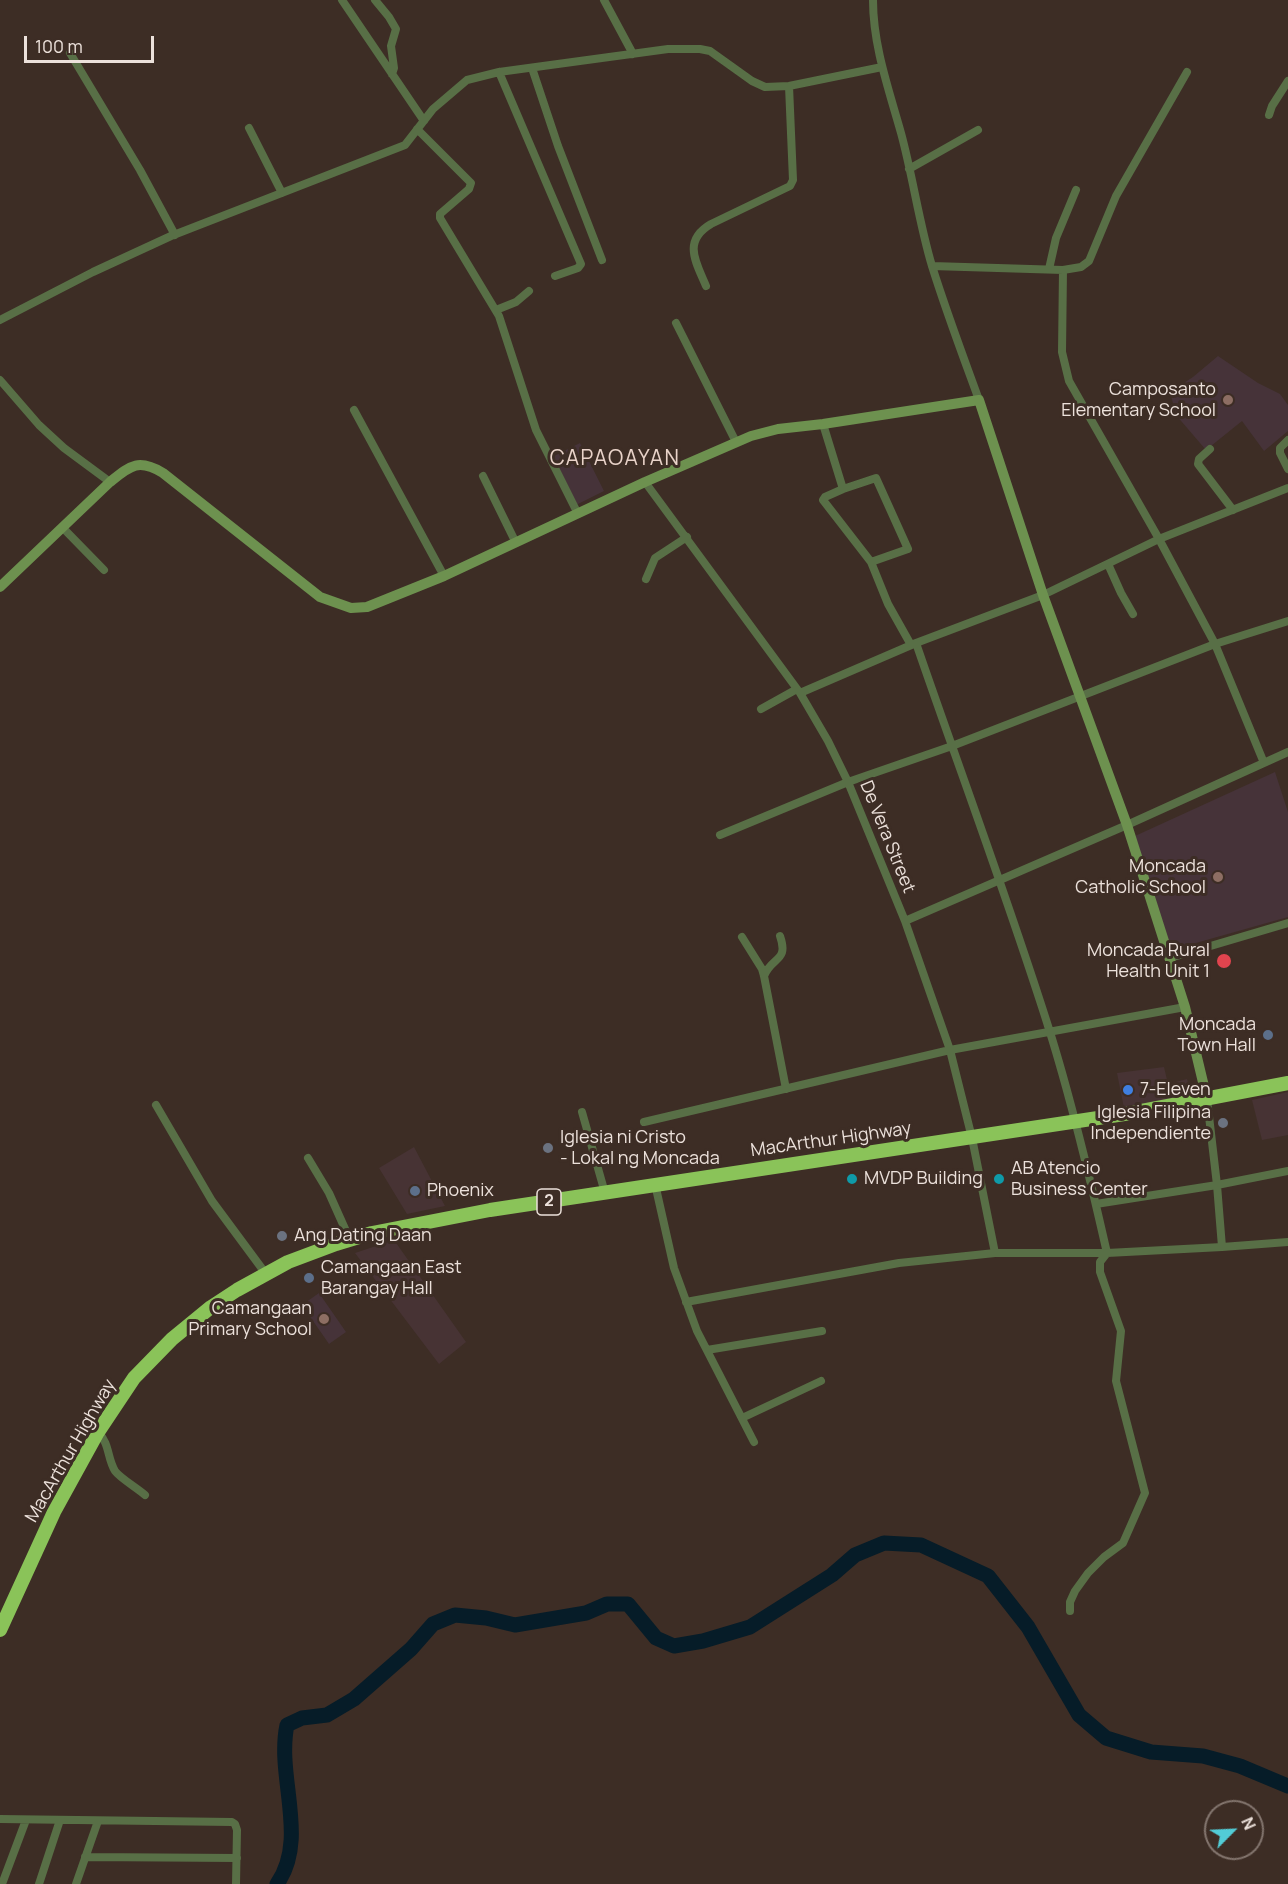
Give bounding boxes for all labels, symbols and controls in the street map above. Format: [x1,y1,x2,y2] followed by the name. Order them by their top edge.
[27,24,158,62] scale bar
[35,34,83,58] text: 100 m
[1061,379,1216,422] place label: Camposanto Elementary School
[1221,393,1235,407] marker: Camposanto Elementary School
[550,446,680,472] district label: CAPAOAYAN
[855,778,919,896] street label: De Vera Street
[1075,856,1206,898] place label: Moncada Catholic School
[1211,870,1225,884] marker: Moncada Catholic School
[1087,940,1210,982] place label: Moncada Rural Health Unit 1
[1215,952,1233,970] marker: Moncada Rural Health Unit 1
[1178,1014,1256,1056] place label: Moncada Town Hall
[1261,1028,1275,1042] marker: Moncada Town Hall
[1140,1079,1211,1101] place label: 7-Eleven
[1121,1083,1135,1097] marker: 7-Eleven
[1091,1102,1211,1144] place label: Iglesia Filipina Independiente
[1216,1116,1230,1130] marker: Iglesia Filipina Independiente
[749,1118,913,1162] street label: MacArthur Highway
[560,1127,720,1170] place label: Iglesia ni Cristo - Lokal ng Moncada
[541,1141,555,1155] marker: Iglesia ni Cristo - Lokal ng Moncada
[1011,1158,1148,1200] place label: AB Atencio Business Center
[864,1168,983,1190] place label: MVDP Building
[845,1172,859,1186] marker: MVDP Building
[992,1172,1006,1186] marker: AB Atencio Business Center
[427,1180,494,1202] place label: Phoenix
[408,1184,422,1198] marker: Phoenix
[537,1189,561,1215] road number: 2
[294,1225,432,1247] place label: Ang Dating Daan
[275,1229,289,1243] marker: Ang Dating Daan
[321,1257,462,1300] place label: Camangaan East Barangay Hall
[302,1271,316,1285] marker: Camangaan East Barangay Hall
[188,1298,312,1340] place label: Camangaan Primary School
[317,1312,331,1326] marker: Camangaan Primary School
[21,1376,121,1526] street label: MacArthur Highway
[1204,1800,1264,1860] north arrow
[1236,1814,1261,1833] text: N

